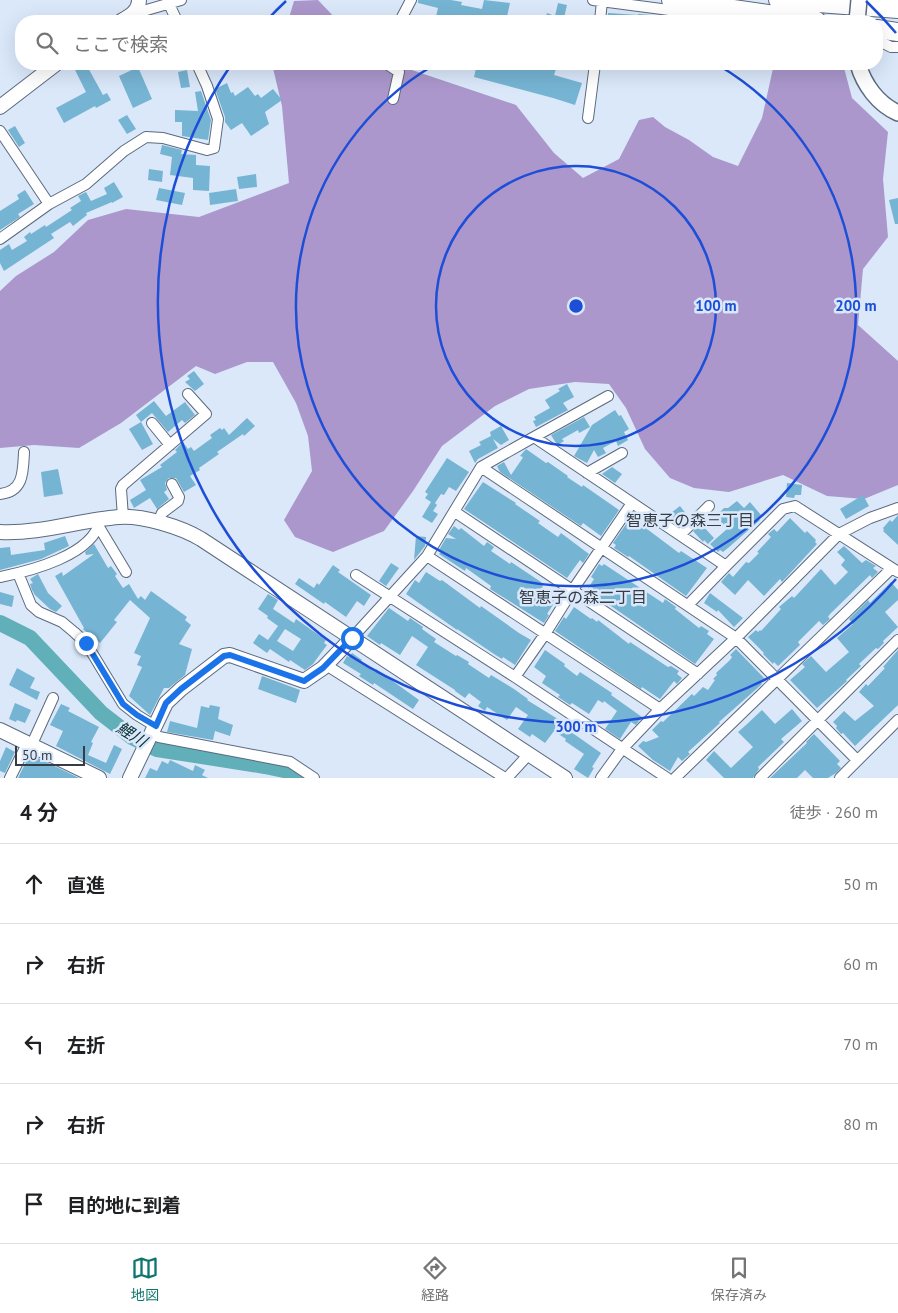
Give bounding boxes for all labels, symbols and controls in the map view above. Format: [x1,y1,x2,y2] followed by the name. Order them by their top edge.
[15,15,883,70] search box
[33,29,61,57] icon: search
[73,32,168,56] text: ここで検索
[695,296,737,315] text: 100 m
[835,296,877,315] text: 200 m
[567,297,585,315] centre of rings
[626,510,754,530] district label: 智恵子の森三丁目
[519,587,647,607] district label: 智恵子の森二丁目
[341,627,364,650] route start
[75,632,98,655] route end
[113,717,153,752] water label: 鯉川
[555,717,597,736] text: 300 m
[15,743,85,766] scale bar
[22,746,52,764] text: 50 m
[20,799,58,826] text: 4 分
[790,802,878,822] text: 徒歩 · 260 m
[20,870,48,898] icon: ahead
[67,873,105,897] text: 直進
[843,874,878,894] text: 50 m
[20,950,48,978] icon: right
[67,953,105,977] text: 右折
[843,954,878,974] text: 60 m
[20,1030,48,1058] icon: left
[67,1033,105,1057] text: 左折
[843,1034,878,1054] text: 70 m
[20,1110,48,1138] icon: right
[67,1113,105,1137] text: 右折
[843,1114,878,1134] text: 80 m
[20,1190,48,1218] icon: arrive
[67,1193,181,1217] text: 目的地に到着
[131,1254,159,1304] tab: 地図
[421,1254,449,1304] tab: 経路
[711,1254,767,1304] tab: 保存済み

